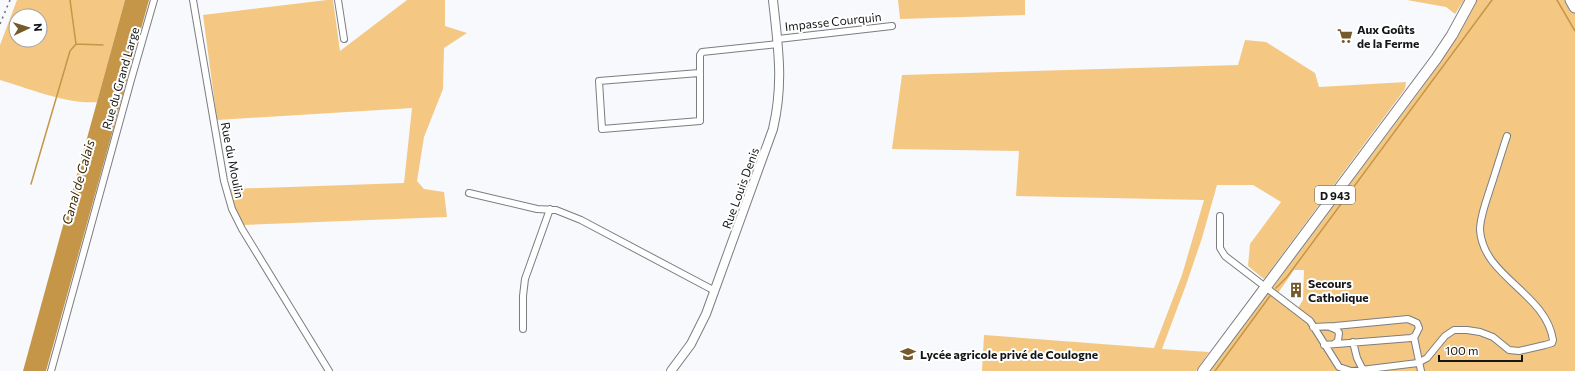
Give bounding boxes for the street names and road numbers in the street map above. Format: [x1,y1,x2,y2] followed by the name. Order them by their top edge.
[784,9,882,33] street label: Impasse Courquin
[99,25,141,131] street label: Rue du Grand Large
[219,121,247,199] street label: Rue du Moulin
[719,145,761,231] street label: Rue Louis Denis
[1315,186,1355,204] road number: D 943

